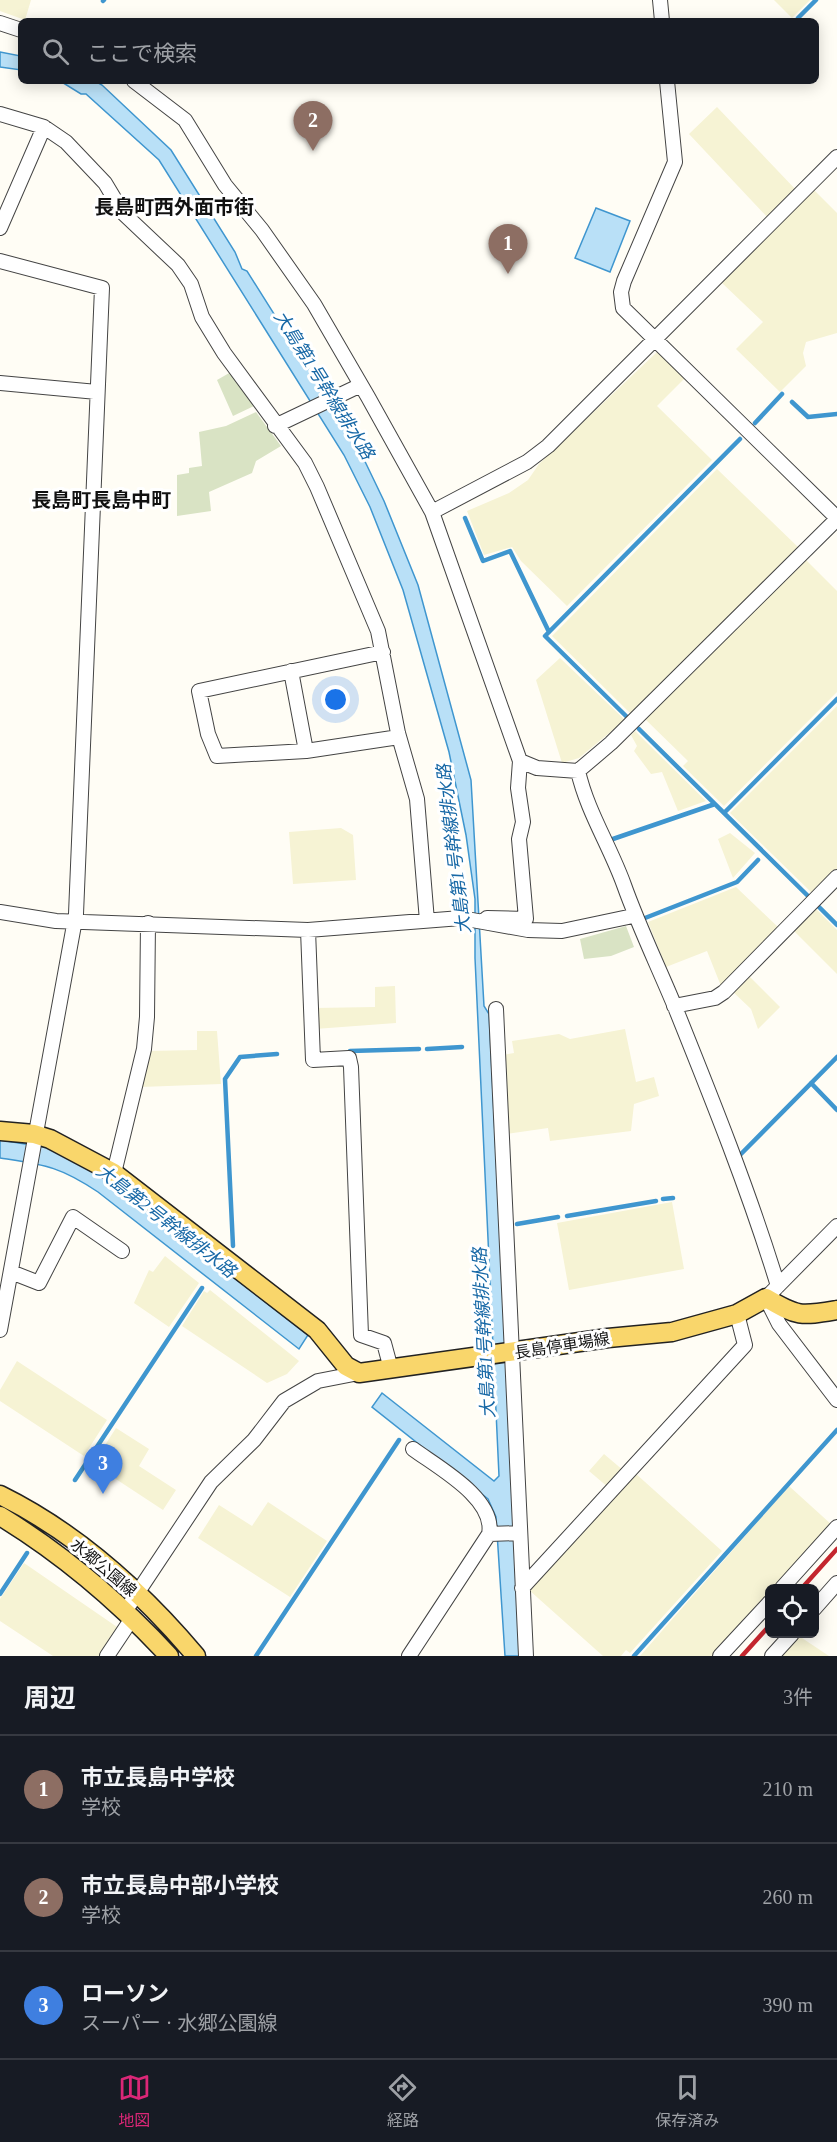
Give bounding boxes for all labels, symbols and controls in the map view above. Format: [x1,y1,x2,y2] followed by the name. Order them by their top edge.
[18,18,819,84] search box
[39,35,72,68] icon: search
[87,41,197,66] text: ここで検索
[294,102,332,151] pin: 2
[94,196,254,218] district label: 長島町西外面市街
[488,224,528,274] pin: 1
[270,307,379,465] water label: 大島第1号幹線排水路
[31,489,171,511] district label: 長島町長島中町
[321,685,350,714] your location
[433,761,474,935] water label: 大島第1号幹線排水路
[92,1160,241,1283] water label: 大島第2号幹線排水路
[469,1245,498,1419] water label: 大島第1号幹線排水路
[513,1330,611,1361] street label: 長島停車場線
[84,1444,122,1494] pin: 3
[68,1535,140,1600] street label: 水郷公園線
[765,1584,819,1638] map controls
[765,1584,819,1638] button: locate
[24,1684,76,1713] text: 周辺
[783,1686,813,1708] text: 3件
[81,1765,235,1790] text: 市立長島中学校
[39,1778,49,1800] text: 1
[762,1778,813,1800] text: 210 m
[81,1796,121,1818] text: 学校
[81,1873,279,1898] text: 市立長島中部小学校
[39,1886,49,1908] text: 2
[762,1886,813,1908] text: 260 m
[81,1904,121,1926] text: 学校
[81,1981,169,2006] text: ローソン
[39,1994,49,2016] text: 3
[762,1994,813,2016] text: 390 m
[81,2012,277,2034] text: スーパー · 水郷公園線
[118,2071,151,2131] tab: 地図
[386,2071,419,2131] tab: 経路
[655,2071,719,2131] tab: 保存済み

